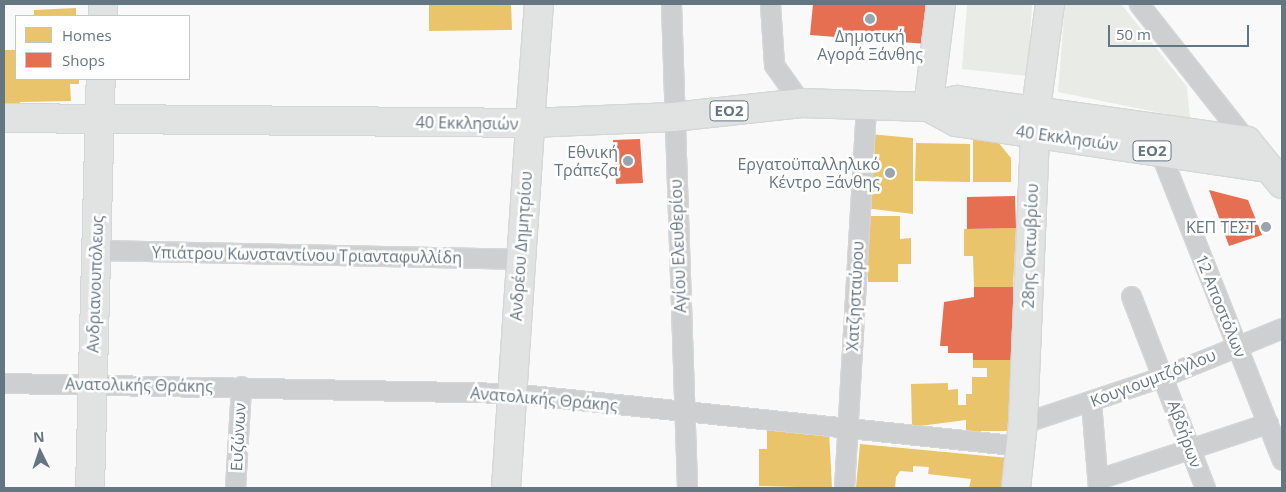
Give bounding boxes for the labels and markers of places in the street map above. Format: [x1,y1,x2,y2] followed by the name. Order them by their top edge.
[864,13,876,25] marker: Δημοτική Αγορά Ξάνθης
[817,26,923,64] place label: Δημοτική Αγορά Ξάνθης
[554,142,618,180] place label: Εθνική Τράπεζα
[737,154,880,192] place label: Εργατοϋπαλληλικό Κέντρο Ξάνθης
[622,155,634,167] marker: Εθνική Τράπεζα
[884,167,896,179] marker: Εργατοϋπαλληλικό Κέντρο Ξάνθης
[1186,217,1256,237] place label: ΚΕΠ ΤΕΣΤ
[1260,221,1272,233] marker: ΚΕΠ ΤΕΣΤ

